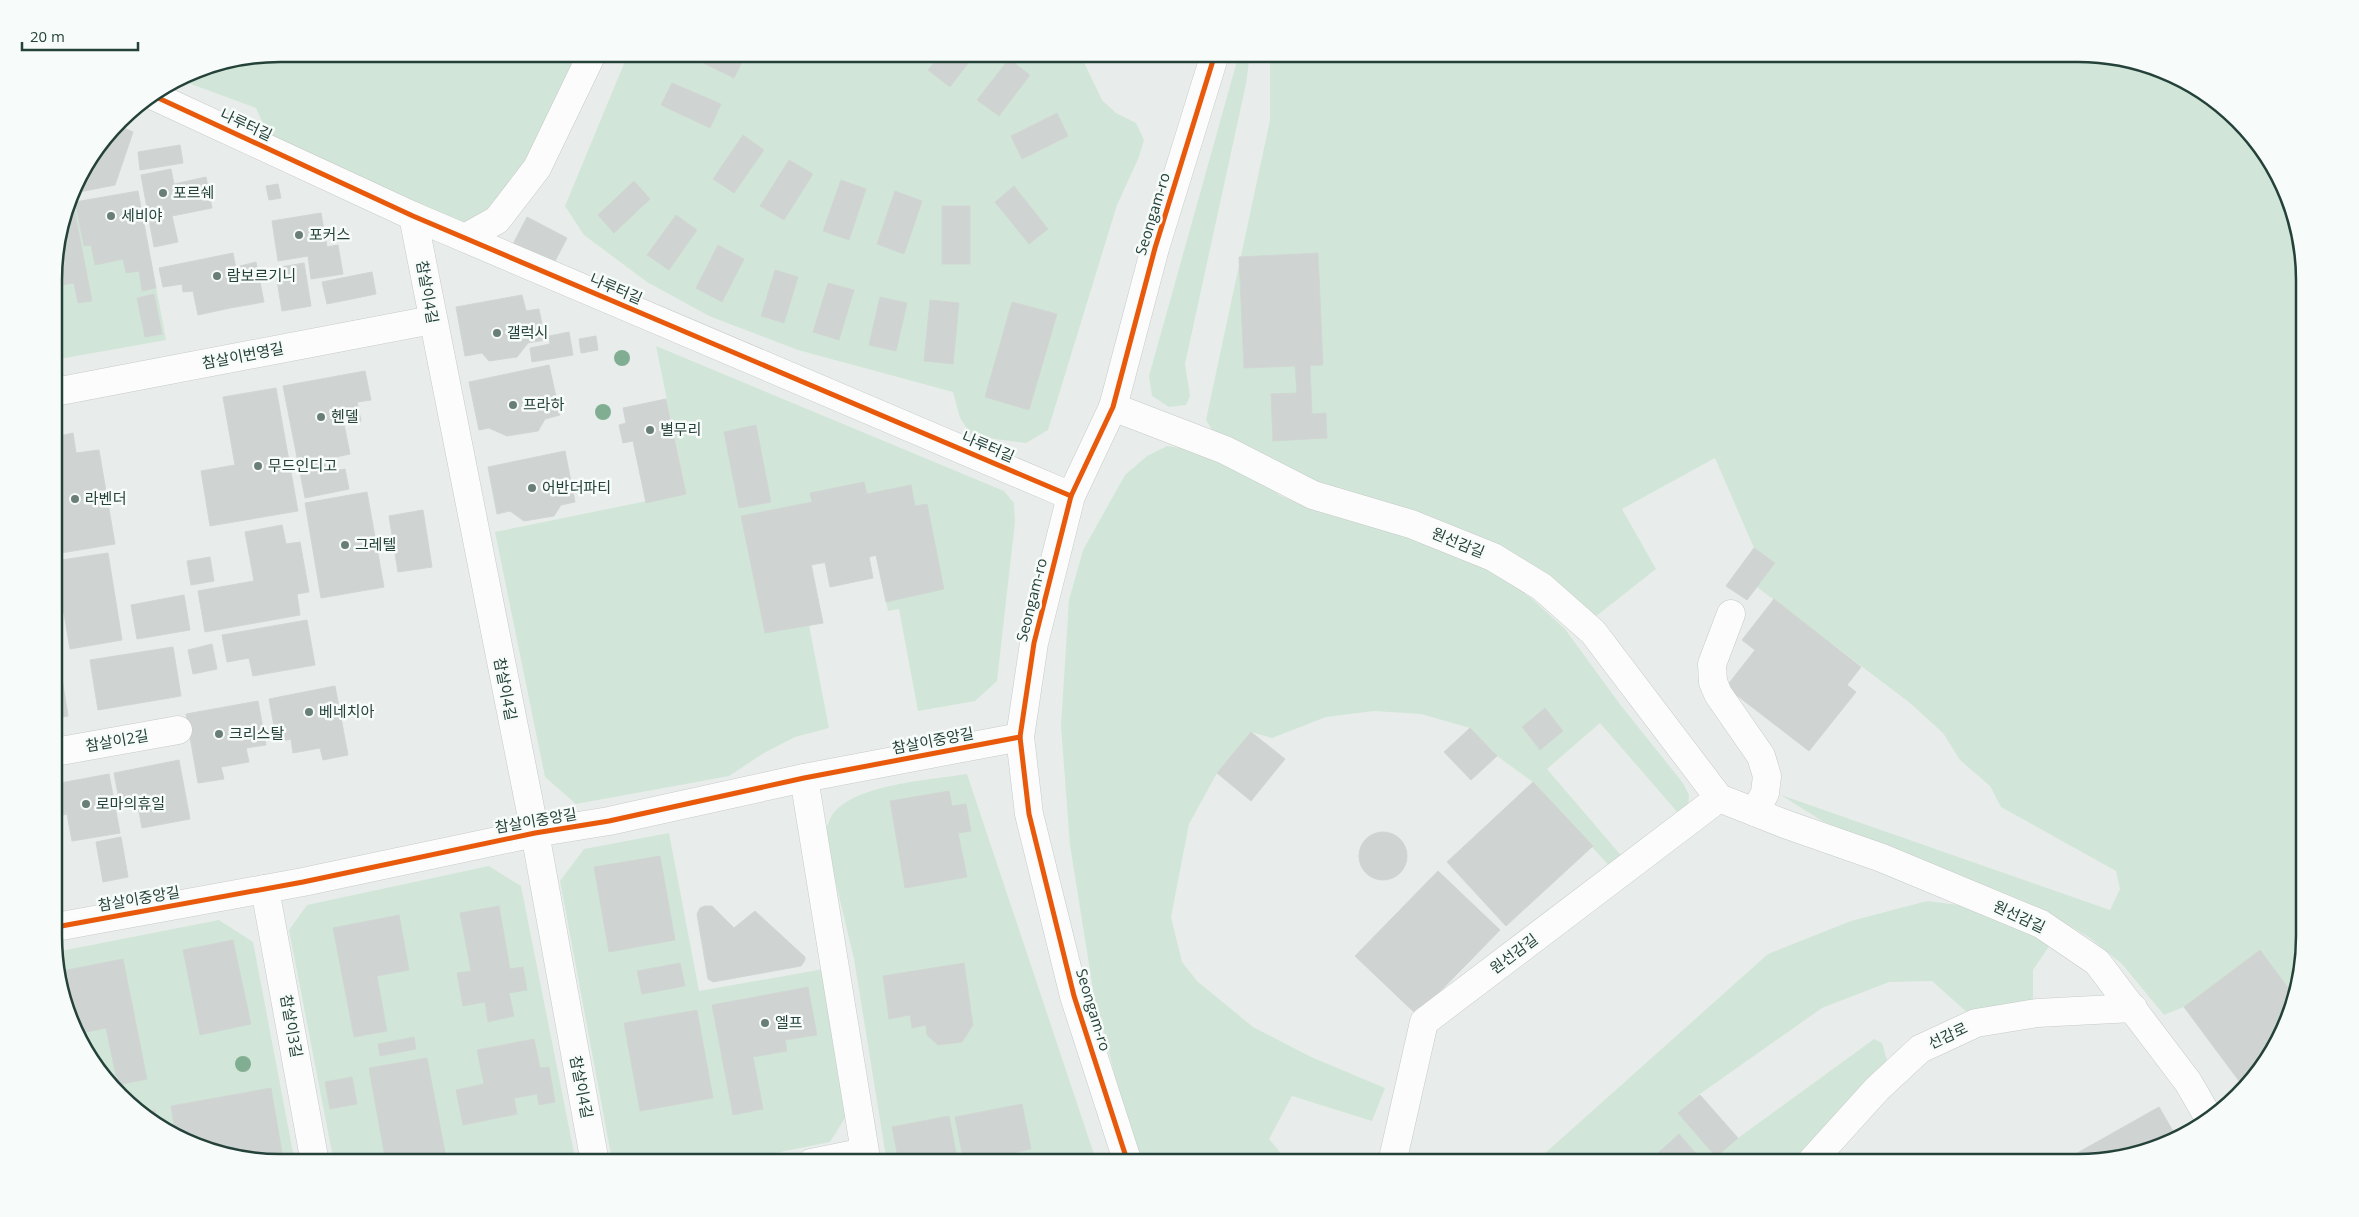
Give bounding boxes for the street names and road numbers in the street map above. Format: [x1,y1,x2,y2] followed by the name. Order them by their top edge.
[217,103,276,145] street label: 나루터길
[1130,170,1174,257] street label: Seongam-ro
[413,259,443,325] street label: 참살이4길
[587,268,646,308] street label: 나루터길
[200,337,285,373] street label: 참살이번영길
[959,426,1018,466] street label: 나루터길
[1429,522,1488,562] street label: 원선감길
[1011,556,1051,644] street label: Seongam-ro
[490,656,522,722] street label: 참살이4길
[890,722,975,758] street label: 참살이중앙길
[84,725,150,755] street label: 참살이2길
[493,803,578,837] street label: 참살이중앙길
[96,881,181,915] street label: 참살이중앙길
[1990,895,2049,937] street label: 원선감길
[1485,929,1541,978] street label: 원선감길
[1072,966,1116,1053] street label: Seongam-ro
[277,993,307,1059] street label: 참살이3길
[1925,1017,1971,1053] street label: 선감로
[566,1054,598,1120] street label: 참살이4길

